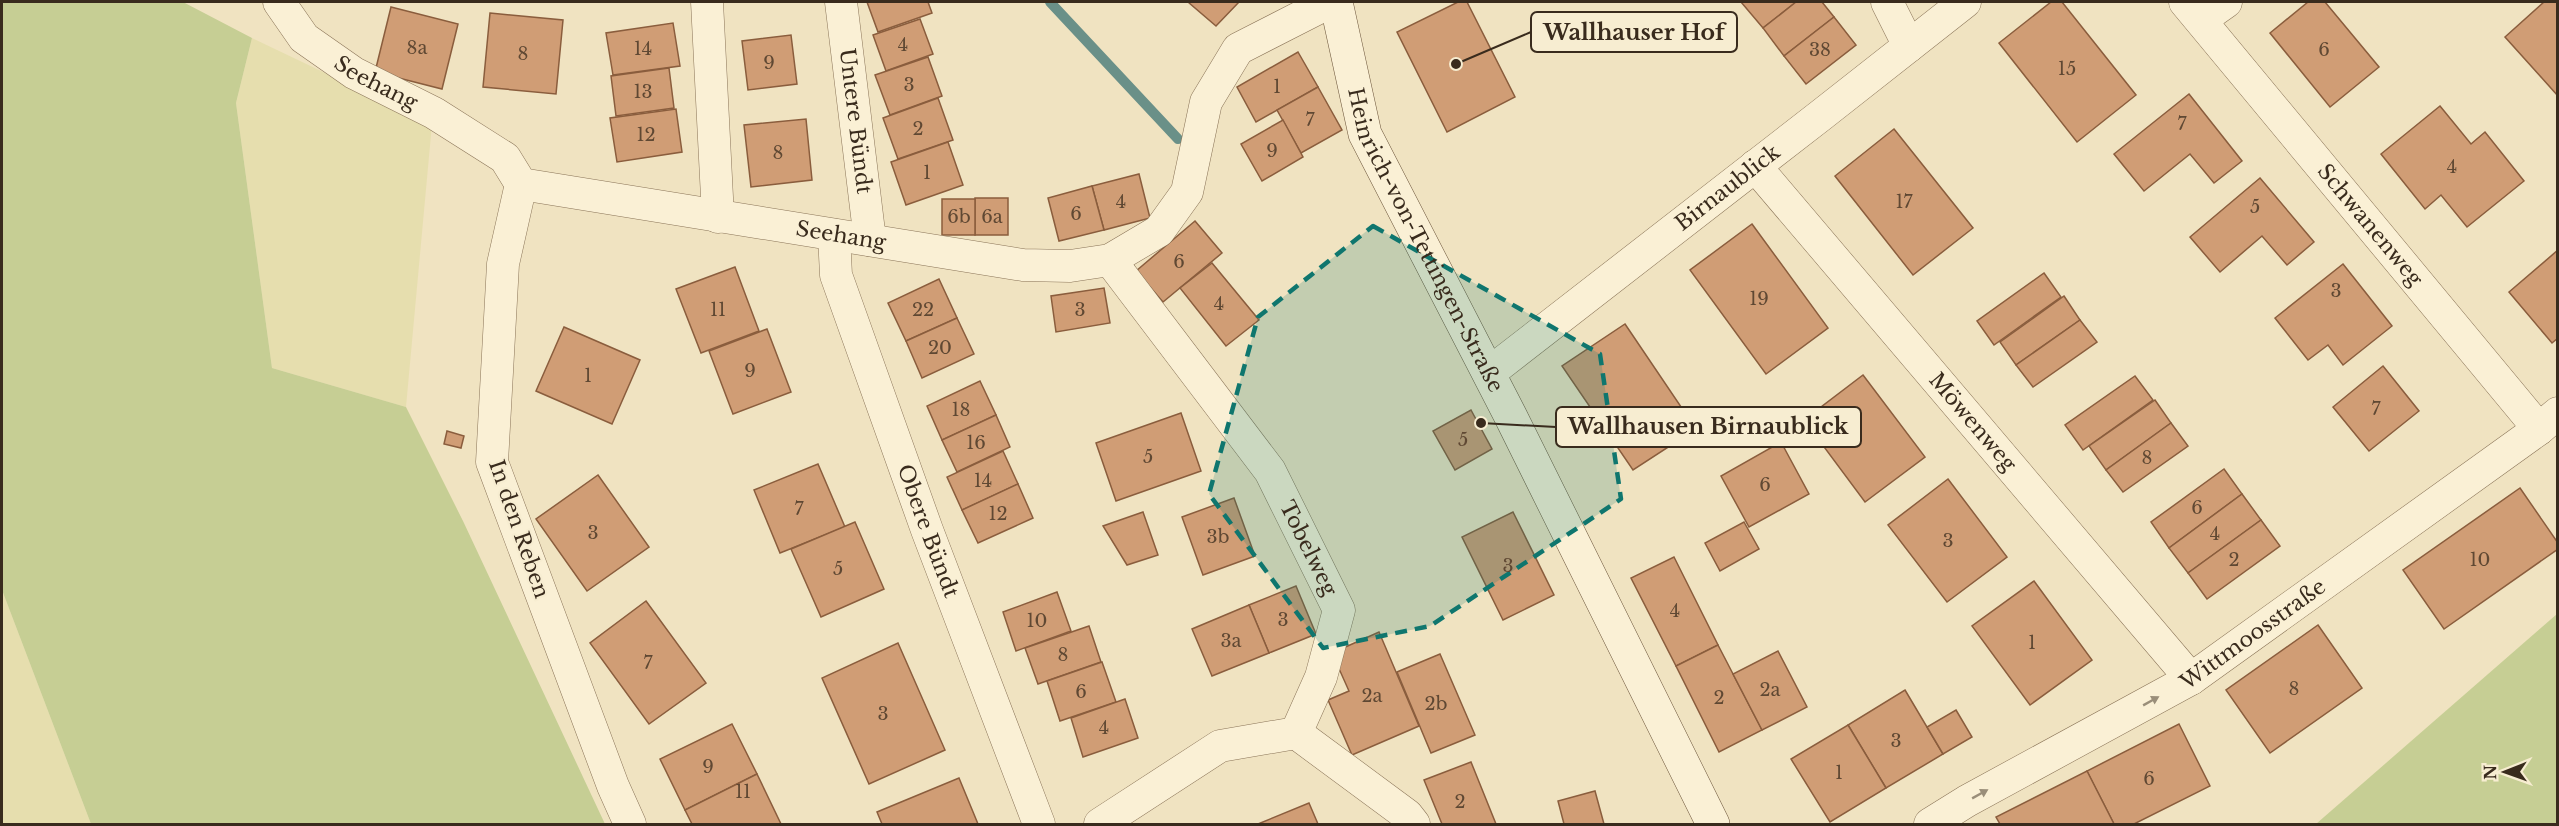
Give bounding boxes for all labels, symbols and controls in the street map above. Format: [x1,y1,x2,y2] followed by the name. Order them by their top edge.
[1531,12,1737,52] callout: Wallhauser Hof
[1542,19,1727,46] text: Wallhauser Hof
[898,34,908,56] house number: 4
[407,37,427,59] house number: 8a
[634,38,652,60] house number: 14
[1809,39,1831,61] house number: 38
[2318,39,2330,61] house number: 6
[518,43,528,65] house number: 8
[834,47,877,195] street label: Untere Bündt
[329,50,422,116] street label: Seehang
[763,52,775,74] house number: 9
[2058,58,2076,80] house number: 15
[903,74,915,96] house number: 3
[1273,76,1281,98] house number: 1
[633,81,653,103] house number: 13
[1342,85,1509,397] street label: Heinrich-von-Tettingen-Straße
[1305,109,1315,131] house number: 7
[2177,113,2187,135] house number: 7
[912,118,924,140] house number: 2
[636,124,656,146] house number: 12
[1670,139,1785,237] street label: Birnaublick
[1266,140,1278,162] house number: 9
[773,142,783,164] house number: 8
[2447,156,2457,178] house number: 4
[2312,159,2429,292] street label: Schwanenweg
[923,162,931,184] house number: 1
[1116,191,1126,213] house number: 4
[1895,191,1913,213] house number: 17
[2250,196,2260,218] house number: 5
[1070,203,1082,225] house number: 6
[947,206,971,228] house number: 6b
[981,206,1003,228] house number: 6a
[794,216,888,256] street label: Seehang
[1173,251,1185,273] house number: 6
[2330,280,2342,302] house number: 3
[1749,288,1769,310] house number: 19
[1214,293,1224,315] house number: 4
[710,299,726,321] house number: 11
[912,299,934,321] house number: 22
[1074,299,1086,321] house number: 3
[928,337,952,359] house number: 20
[744,360,756,382] house number: 9
[584,365,592,387] house number: 1
[1923,367,2022,477] street label: Möwenweg
[2371,398,2381,420] house number: 7
[952,399,970,421] house number: 18
[1556,407,1861,447] callout: Wallhausen Birnaublick
[1567,413,1849,440] text: Wallhausen Birnaublick
[1458,429,1468,451] house number: 5
[966,432,986,454] house number: 16
[1143,446,1153,468] house number: 5
[2142,447,2152,469] house number: 8
[483,456,555,602] street label: In den Reben
[892,461,965,601] street label: Obere Bündt
[974,470,992,492] house number: 14
[1759,474,1771,496] house number: 6
[1274,496,1343,600] street label: Tobelweg
[2191,497,2203,519] house number: 6
[794,498,804,520] house number: 7
[988,503,1008,525] house number: 12
[587,522,599,544] house number: 3
[2210,523,2220,545] house number: 4
[1207,526,1229,548] house number: 3b
[1942,530,1954,552] house number: 3
[2228,549,2240,571] house number: 2
[2470,549,2490,571] house number: 10
[1502,555,1514,577] house number: 3
[833,558,843,580] house number: 5
[2174,573,2331,696] street label: Wittmoosstraße
[1670,600,1680,622] house number: 4
[1277,609,1289,631] house number: 3
[1027,610,1047,632] house number: 10
[1220,630,1242,652] house number: 3a
[2028,632,2036,654] house number: 1
[1058,644,1068,666] house number: 8
[643,652,653,674] house number: 7
[2289,678,2299,700] house number: 8
[1759,679,1781,701] house number: 2a
[1075,681,1087,703] house number: 6
[1361,685,1383,707] house number: 2a
[1713,687,1725,709] house number: 2
[1425,693,1447,715] house number: 2b
[2143,696,2160,706] one-way arrow
[877,703,889,725] house number: 3
[1099,717,1109,739] house number: 4
[1890,730,1902,752] house number: 3
[2475,742,2535,802] north arrow
[702,756,714,778] house number: 9
[1835,762,1843,784] house number: 1
[2480,765,2500,780] text: N
[2143,768,2155,790] house number: 6
[735,781,751,803] house number: 11
[1971,789,1988,799] one-way arrow
[1454,791,1466,813] house number: 2

